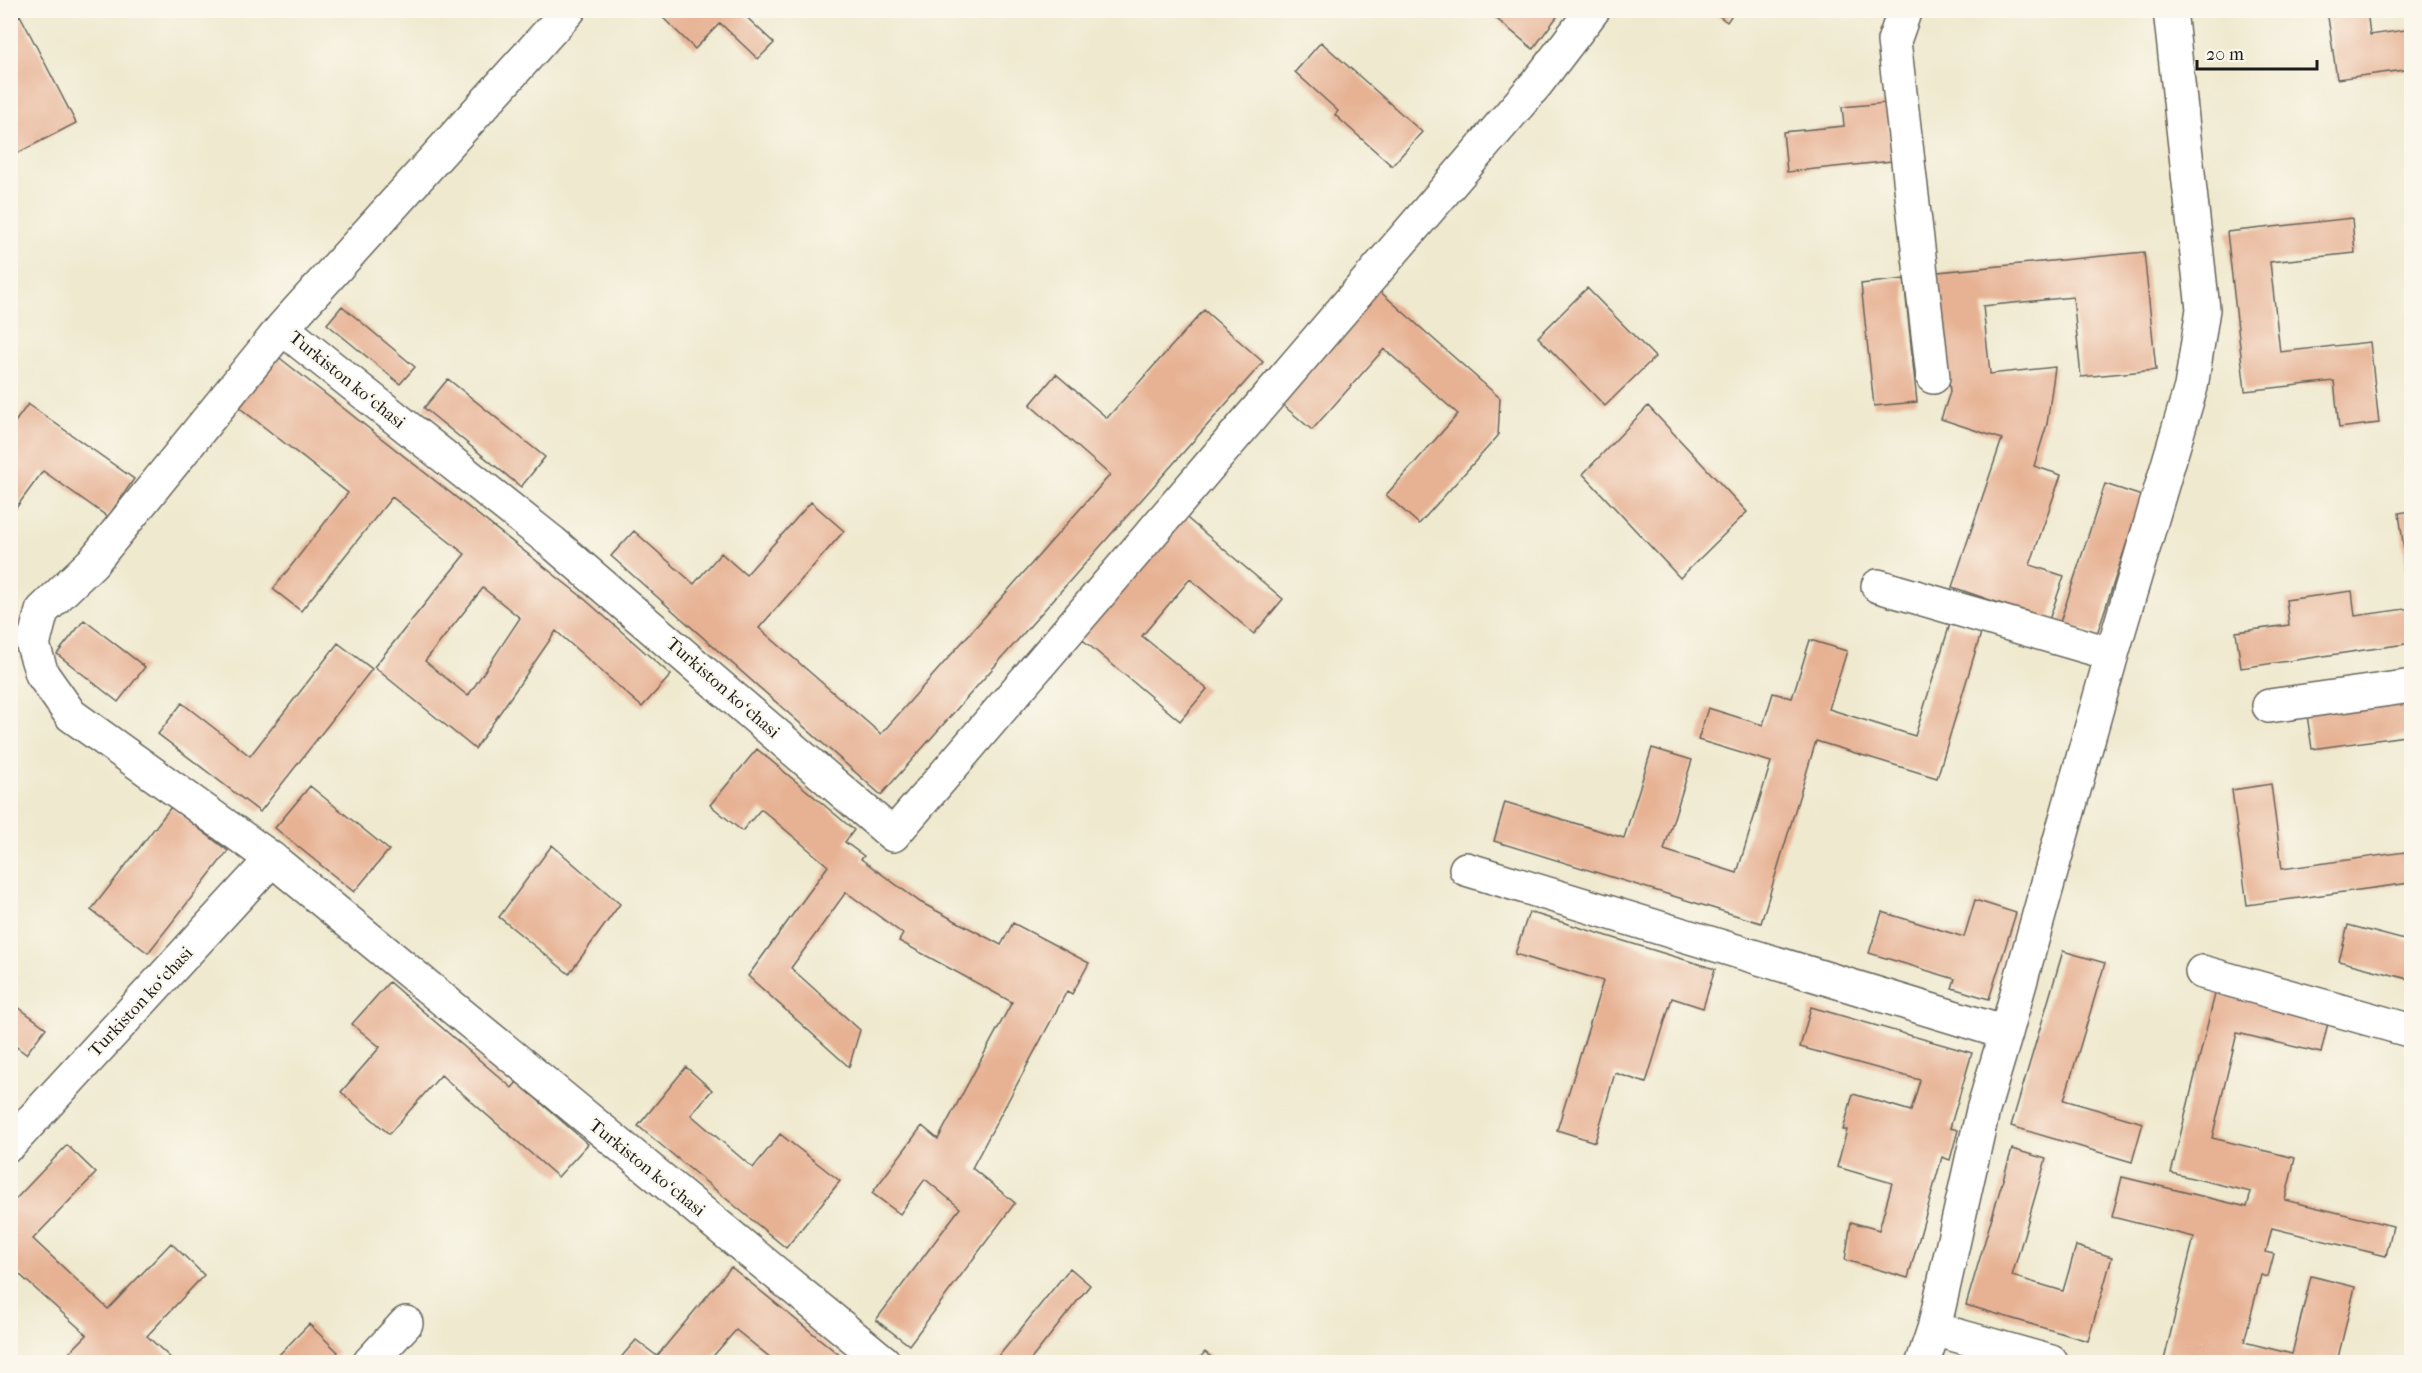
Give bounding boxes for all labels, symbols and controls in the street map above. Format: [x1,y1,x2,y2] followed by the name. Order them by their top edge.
[2197,33,2317,71] scale bar
[2206,44,2244,65] text: 20 m
[285,327,410,434] street label: Turkiston koʻchasi
[662,633,784,743] street label: Turkiston koʻchasi
[85,942,198,1061] street label: Turkiston koʻchasi
[585,1115,710,1222] street label: Turkiston koʻchasi

